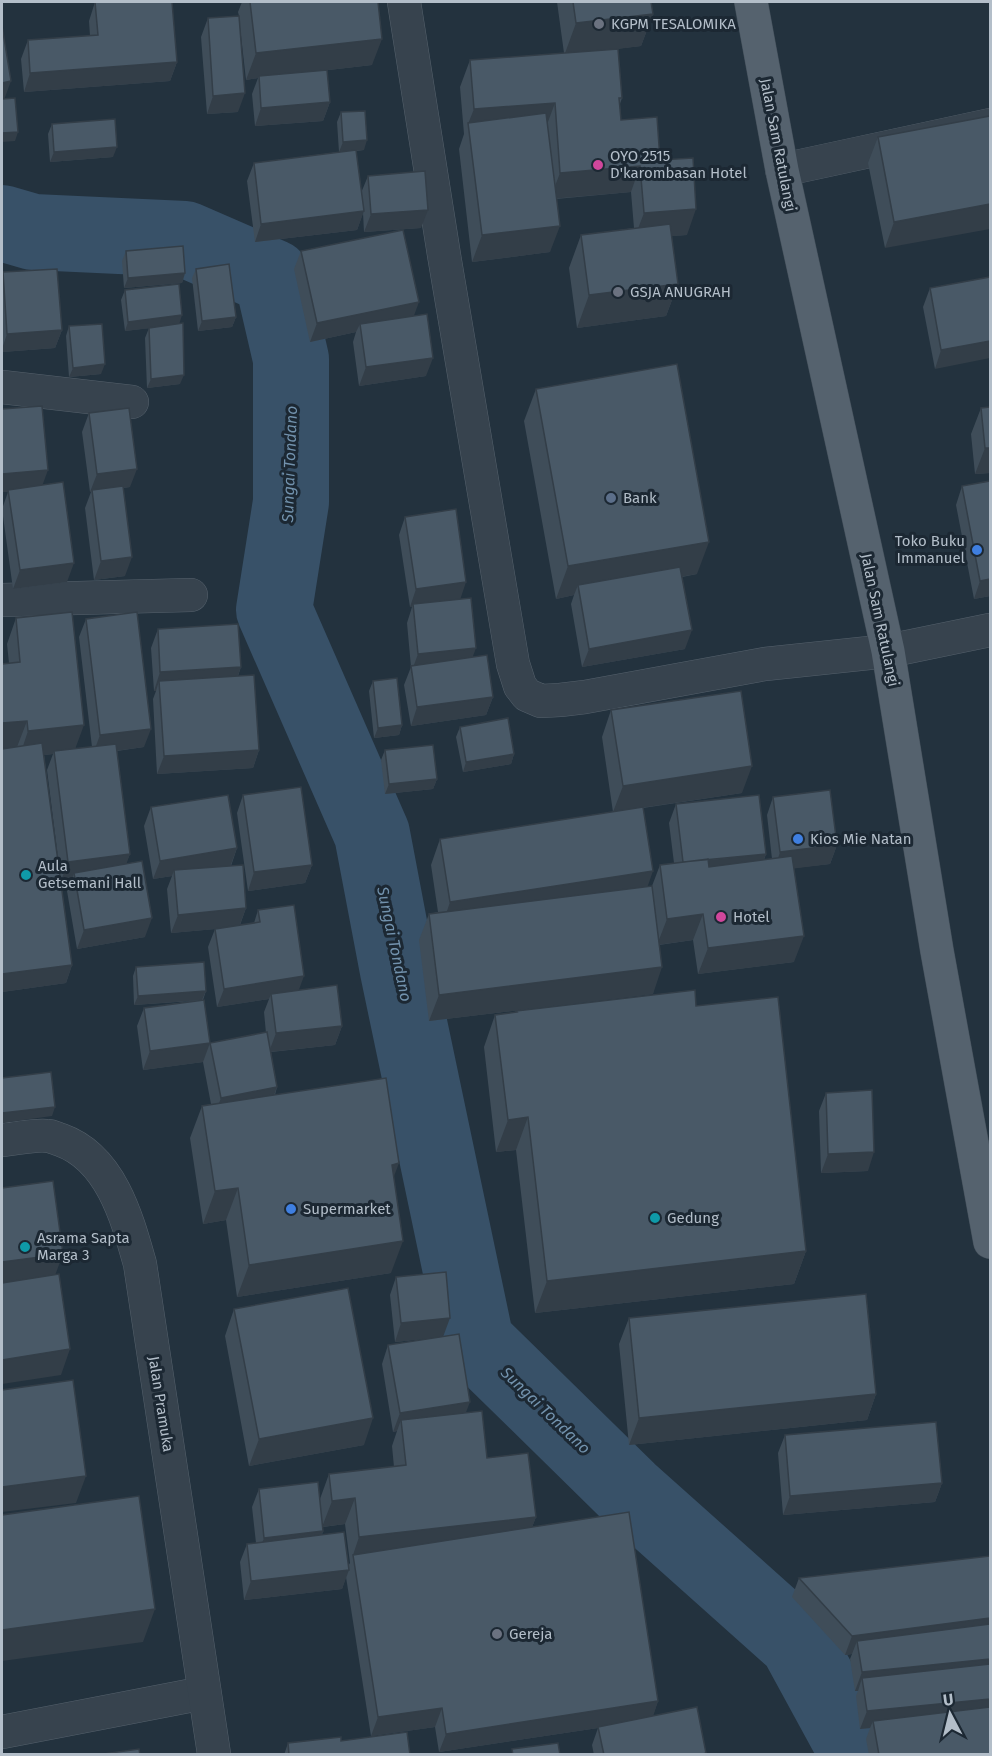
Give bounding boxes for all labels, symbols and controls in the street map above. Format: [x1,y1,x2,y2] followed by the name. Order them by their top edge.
[611,15,736,33] place label: KGPM TESALOMIKA
[592,17,606,31] marker: KGPM TESALOMIKA
[756,77,800,213] street label: Jalan Sam Ratulangi
[610,147,747,182] place label: OYO 2515 D'karombasan Hotel
[591,158,605,172] marker: OYO 2515 D'karombasan Hotel
[630,283,731,301] place label: GSJA ANUGRAH
[611,285,625,299] marker: GSJA ANUGRAH
[278,405,301,524] water label: Sungai Tondano
[623,489,657,507] place label: Bank
[604,491,618,505] marker: Bank
[895,532,966,567] place label: Toko Buku Immanuel
[970,543,984,557] marker: Toko Buku Immanuel
[857,552,903,688] street label: Jalan Sam Ratulangi
[810,830,912,848] place label: Kios Mie Natan
[791,832,805,846] marker: Kios Mie Natan
[38,857,142,892] place label: Aula Getsemani Hall
[19,868,33,882] marker: Aula Getsemani Hall
[373,884,416,1003] water label: Sungai Tondano
[733,908,770,926] place label: Hotel
[714,910,728,924] marker: Hotel
[303,1200,391,1218] place label: Supermarket
[284,1202,298,1216] marker: Supermarket
[667,1209,719,1227] place label: Gedung
[648,1211,662,1225] marker: Gedung
[37,1229,130,1264] place label: Asrama Sapta Marga 3
[18,1240,32,1254] marker: Asrama Sapta Marga 3
[145,1355,177,1453] street label: Jalan Pramuka
[496,1362,594,1458] water label: Sungai Tondano
[509,1625,553,1643] place label: Gereja
[490,1627,504,1641] marker: Gereja
[920,1684,980,1744] north arrow
[942,1690,955,1710] text: U

